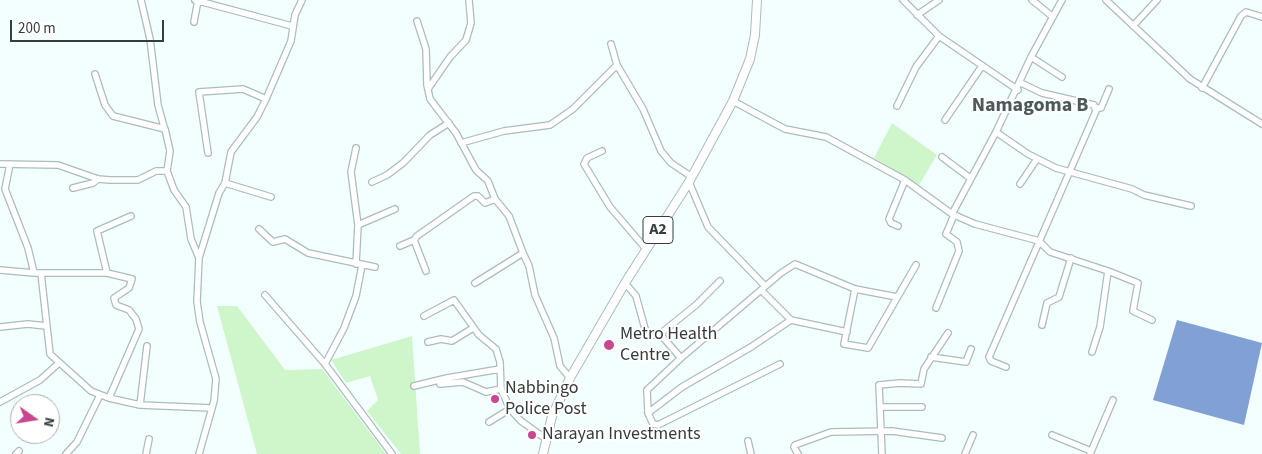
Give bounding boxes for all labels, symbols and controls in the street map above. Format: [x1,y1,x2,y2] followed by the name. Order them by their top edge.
[12,10,166,42] scale bar
[18,18,56,39] text: 200 m
[972,95,1088,119] district label: Namagoma B
[643,216,673,244] road number: A2
[620,324,717,366] place label: Metro Health Centre
[602,338,616,352] marker: Metro Health Centre
[505,378,587,420] place label: Nabbingo Police Post
[489,393,501,405] marker: Nabbingo Police Post
[10,394,60,444] north arrow
[38,415,59,429] text: N
[542,424,700,446] place label: Narayan Investments
[526,429,538,441] marker: Narayan Investments

